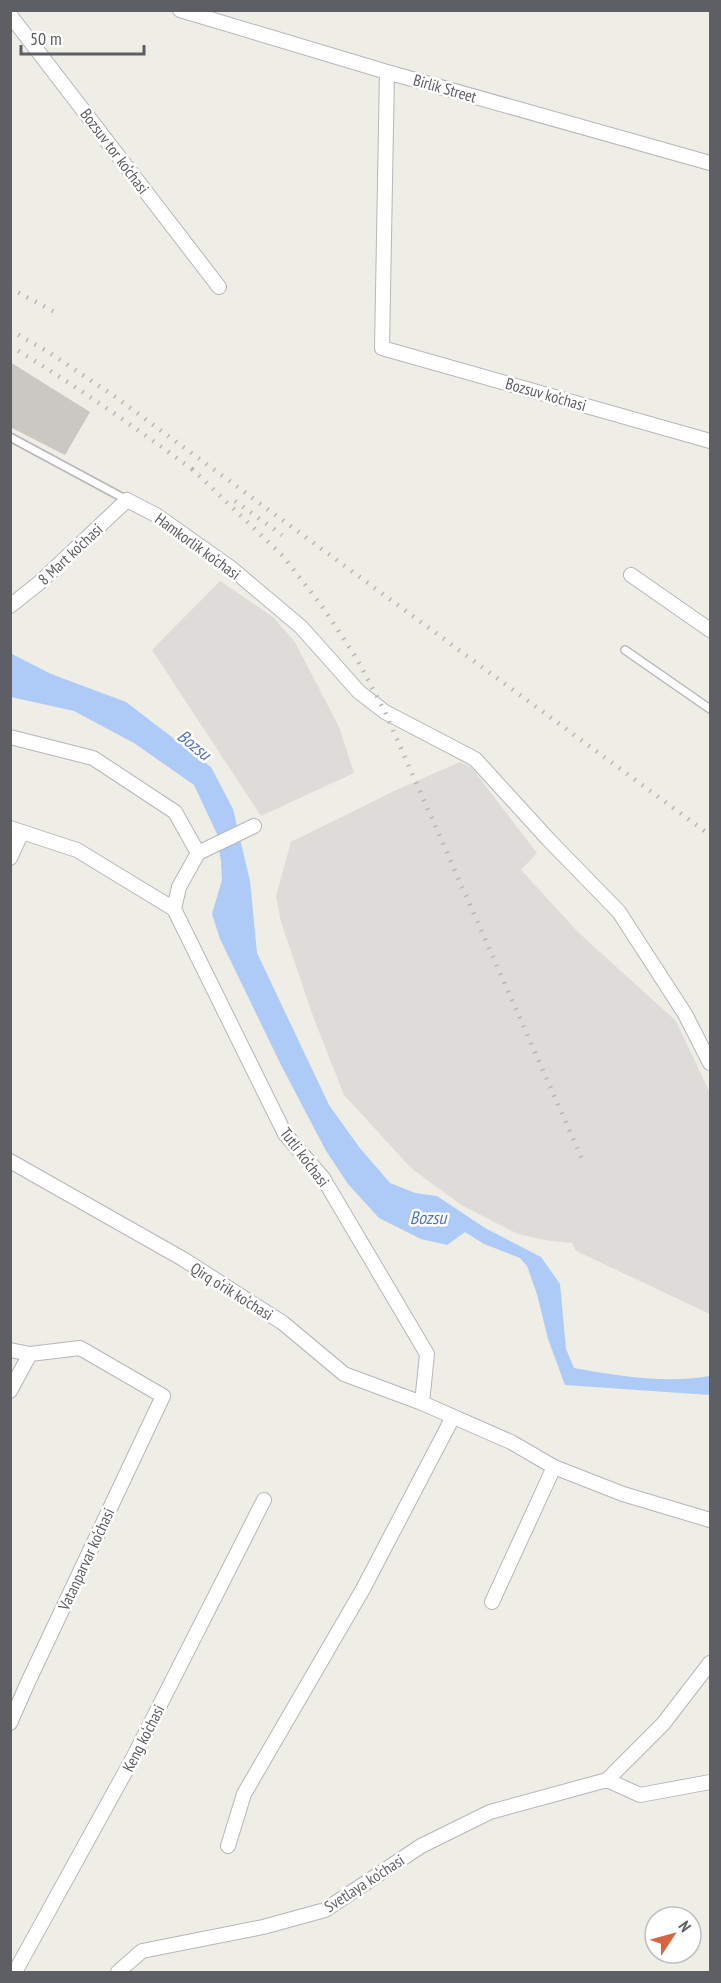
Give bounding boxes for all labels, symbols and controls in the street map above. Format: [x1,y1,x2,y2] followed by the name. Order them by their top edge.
[21,18,144,56] scale bar
[30,27,62,50] text: 50 m
[411,69,480,107] street label: Birlik Street
[76,104,154,198] street label: Bozsuv tor ko‘chasi
[503,373,589,415] street label: Bozsuv ko‘chasi
[151,508,245,584] street label: Hamkorlik ko‘chasi
[33,519,107,589] street label: 8 Mart ko‘chasi
[173,724,217,766] water label: Bozsu
[276,1123,334,1191] street label: Tutli ko‘chasi
[410,1206,447,1229] water label: Bozsu
[187,1258,277,1324] street label: Qirq o‘rik ko‘chasi
[53,1505,118,1614] street label: Vatanparvar ko‘chasi
[118,1701,168,1775] street label: Keng ko‘chasi
[320,1850,408,1916] street label: Svetlaya ko‘chasi
[643,1905,703,1965] north arrow
[675,1917,696,1936] text: N

